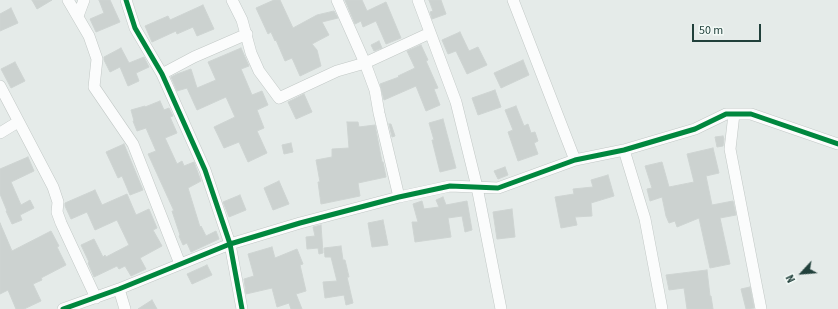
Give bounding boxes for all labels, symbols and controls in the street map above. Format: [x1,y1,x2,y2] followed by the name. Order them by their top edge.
[694,16,763,42] scale bar
[699,22,723,39] text: 50 m
[782,253,822,293] north arrow
[782,272,799,285] text: N

